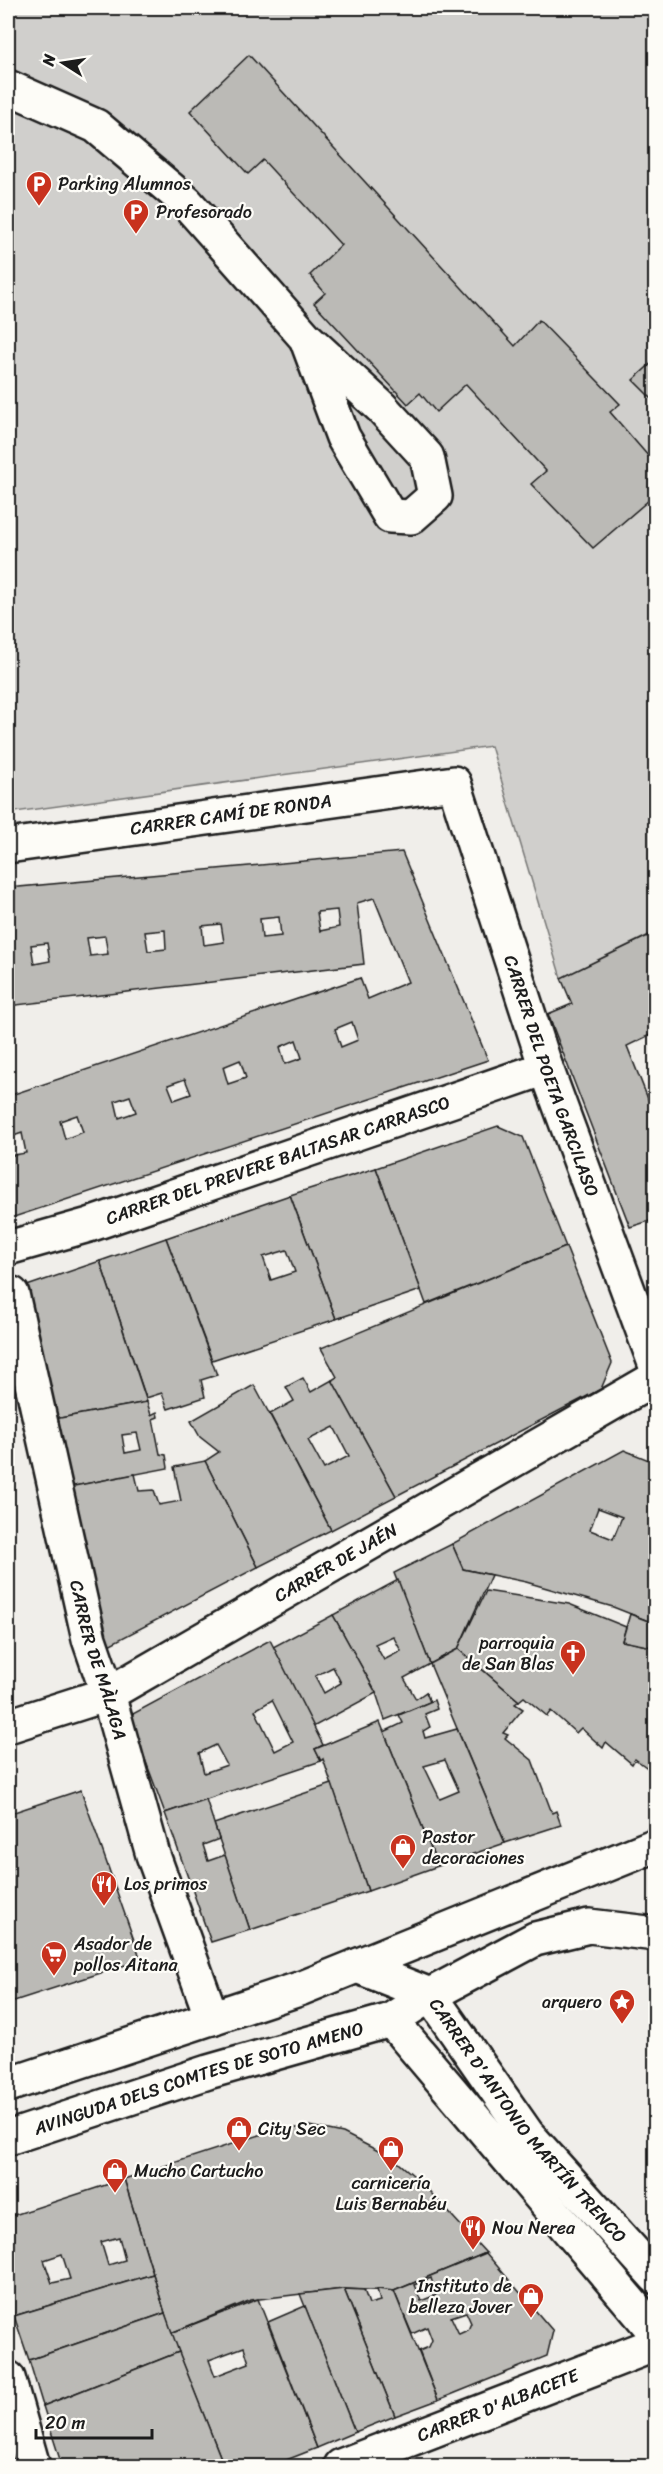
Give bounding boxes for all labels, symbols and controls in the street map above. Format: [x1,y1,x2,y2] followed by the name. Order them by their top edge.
[33,33,93,93] north arrow
[33,51,64,69] text: N
[58,168,192,200] place label: Parking Alumnos
[24,169,54,207] parking icon: Parking Alumnos
[156,196,252,228] place label: Profesorado
[121,197,151,235] parking icon: Profesorado
[128,785,333,845] street label: CARRER CAMÍ DE RONDA
[495,951,608,1201] street label: CARRER DEL POETA GARCILASO
[101,1086,455,1234] street label: CARRER DEL PREVERE BALTASAR CARRASCO
[268,1514,404,1611] street label: CARRER DE JAÉN
[60,1577,136,1744] street label: CARRER DE MÀLAGA
[462,1627,555,1680] place label: parroquia de San Blas
[558,1638,588,1676] church icon: parroquia de San Blas
[422,1821,525,1874] place label: Pastor decoraciones
[388,1832,418,1870] shop icon: Pastor decoraciones
[124,1868,208,1900] place label: Los primos
[89,1869,119,1907] restaurant icon: Los primos
[73,1928,178,1981] place label: Asador de pollos Aitana
[39,1939,69,1977] supermarket icon: Asador de pollos Aitana
[542,1986,602,2018] place label: arquero
[607,1987,637,2025] place icon: arquero
[420,1991,635,2251] street label: CARRER D'ANTONIO MARTÍN TRENCO
[29,2013,368,2145] street label: AVINGUDA DELS COMTES DE SOTO AMENO
[258,2113,326,2145] place label: City Sec
[224,2114,254,2152] shop icon: City Sec
[376,2134,406,2172] shop icon: carnicería Luis Bernabéu
[134,2155,263,2187] place label: Mucho Cartucho
[100,2156,130,2194] shop icon: Mucho Cartucho
[335,2167,447,2220] place label: carnicería Luis Bernabéu
[492,2212,576,2244] place label: Nou Nerea
[458,2213,488,2251] restaurant icon: Nou Nerea
[409,2270,514,2323] place label: Instituto de belleza Jover
[516,2281,546,2319] shop icon: Instituto de belleza Jover
[412,2359,584,2451] street label: CARRER D'ALBACETE
[36,2402,152,2440] scale bar
[45,2407,85,2439] text: 20 m

